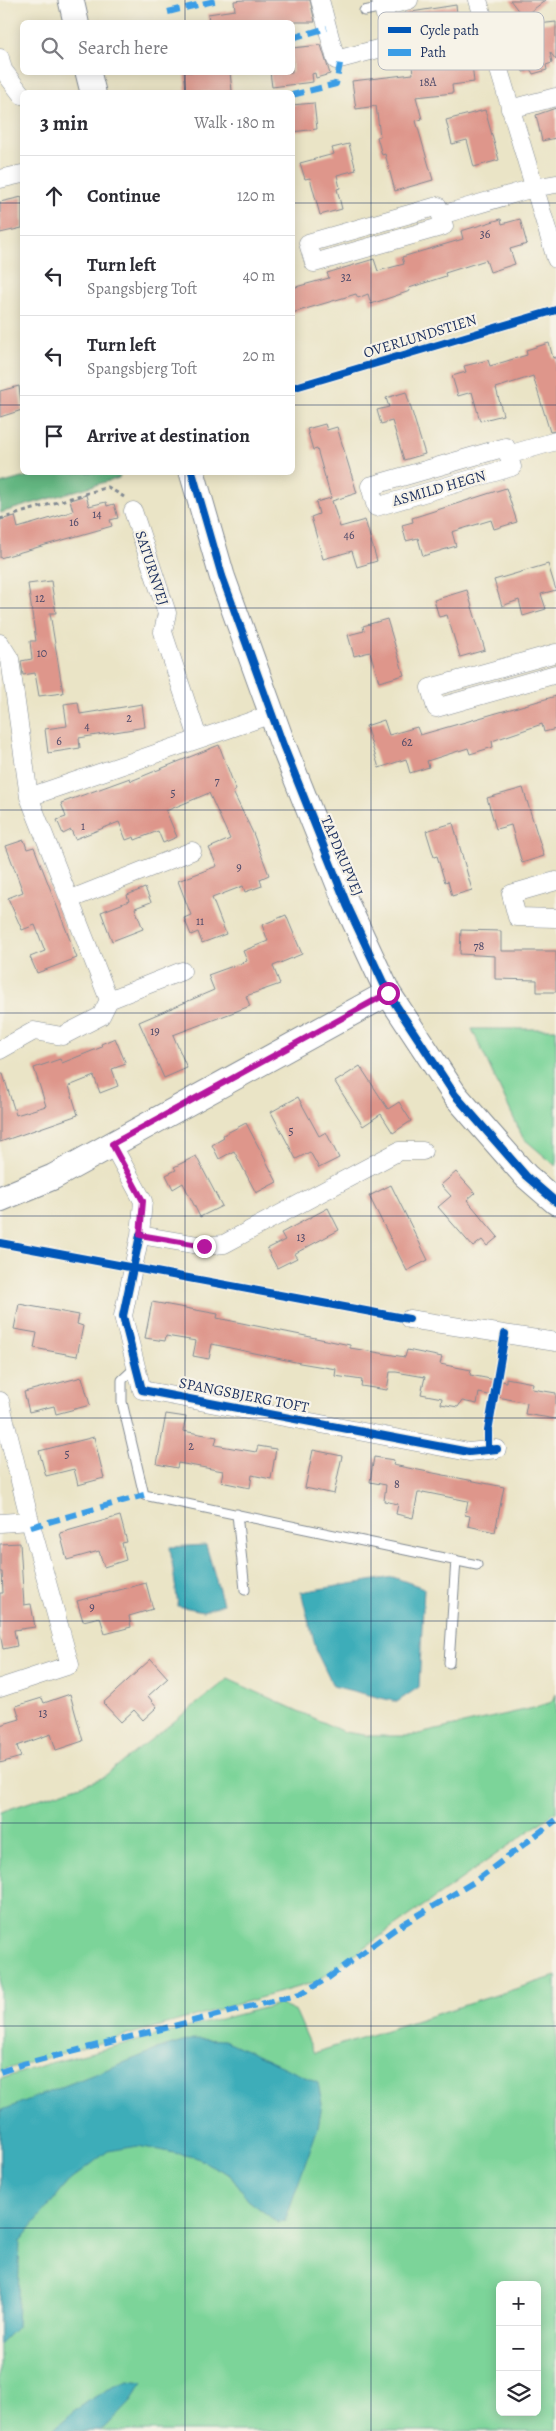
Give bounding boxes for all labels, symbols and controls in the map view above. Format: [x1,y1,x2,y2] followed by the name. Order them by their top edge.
[378,12,544,70] legend
[20,20,295,75] search box
[420,21,480,40] text: Cycle path
[38,34,66,62] icon: search
[78,35,168,61] text: Search here
[420,43,447,62] text: Path
[420,74,437,90] house number: 18A
[40,109,88,137] text: 3 min
[194,112,275,134] text: Walk · 180 m
[40,182,68,210] icon: ahead
[87,183,161,209] text: Continue
[237,185,275,207] text: 120 m
[480,226,491,242] house number: 36
[87,252,156,278] text: Turn left
[40,262,68,290] icon: left
[243,265,275,287] text: 40 m
[341,269,352,285] house number: 32
[87,278,197,300] text: Spangsbjerg Toft
[361,309,479,363] street label: OVERLUNDSTIEN
[87,332,156,358] text: Turn left
[40,342,68,370] icon: left
[242,345,275,367] text: 20 m
[87,358,197,380] text: Spangsbjerg Toft
[40,422,68,450] icon: arrive
[87,423,250,449] text: Arrive at destination
[389,465,488,511] street label: ASMILD HEGN
[92,506,102,522] house number: 14
[69,514,79,530] house number: 16
[344,527,355,543] house number: 46
[130,528,174,608] street label: SATURNVEJ
[35,590,45,606] house number: 12
[37,645,47,661] house number: 10
[126,710,132,726] house number: 2
[84,718,90,734] house number: 4
[56,733,62,749] house number: 6
[401,734,413,750] house number: 62
[214,773,220,789] house number: 7
[170,785,176,801] house number: 5
[316,813,368,899] street label: TAPDRUPVEJ
[81,818,85,834] house number: 1
[236,859,242,875] house number: 9
[196,913,204,929] house number: 11
[474,938,485,954] house number: 78
[377,982,400,1005] route start
[150,1023,160,1039] house number: 19
[288,1123,294,1139] house number: 5
[296,1229,306,1245] house number: 13
[193,1235,216,1258] route end
[177,1373,312,1418] street label: SPANGSBJERG TOFT
[188,1438,194,1454] house number: 2
[64,1446,70,1462] house number: 5
[394,1476,400,1492] house number: 8
[89,1599,95,1615] house number: 9
[38,1705,48,1721] house number: 13
[496,2281,541,2416] map controls
[496,2281,541,2326] button: +
[496,2326,541,2371] button: −
[496,2371,541,2416] button: layers

